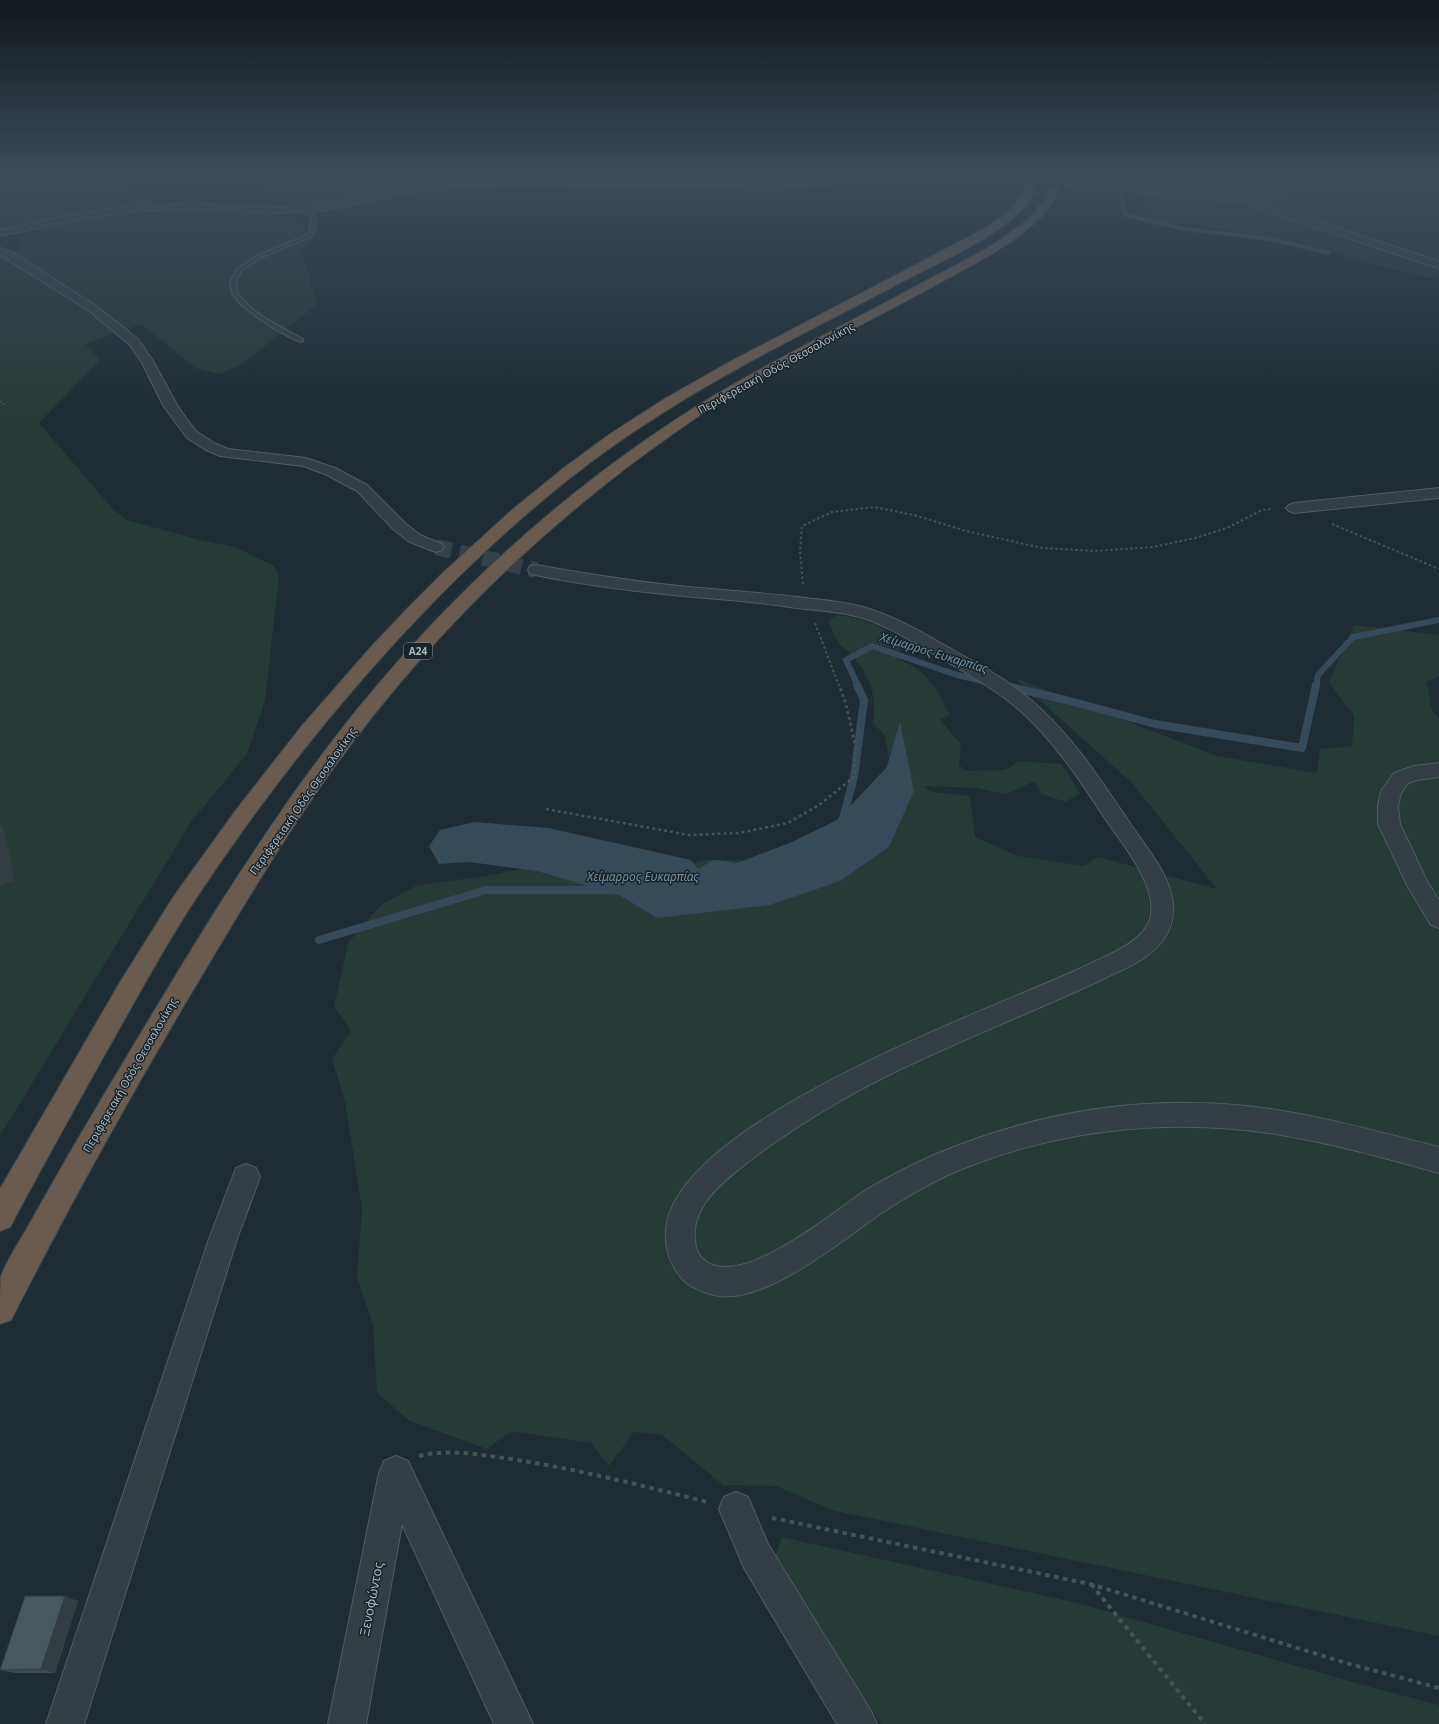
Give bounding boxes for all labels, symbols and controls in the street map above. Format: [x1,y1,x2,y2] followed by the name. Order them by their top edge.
[695,318,857,417] street label: Περιφερειακή Οδός Θεσσαλονίκης
[877,628,991,677] water label: Χείμαρρος Ευκαρπίας
[404,643,432,659] road number: Α24
[246,724,359,877] street label: Περιφερειακή Οδός Θεσσαλονίκης
[586,868,699,885] water label: Χείμαρρος Ευκαρπίας
[79,995,180,1155] street label: Περιφερειακή Οδός Θεσσαλονίκης
[355,1560,387,1638] street label: Ξενοφώντος

